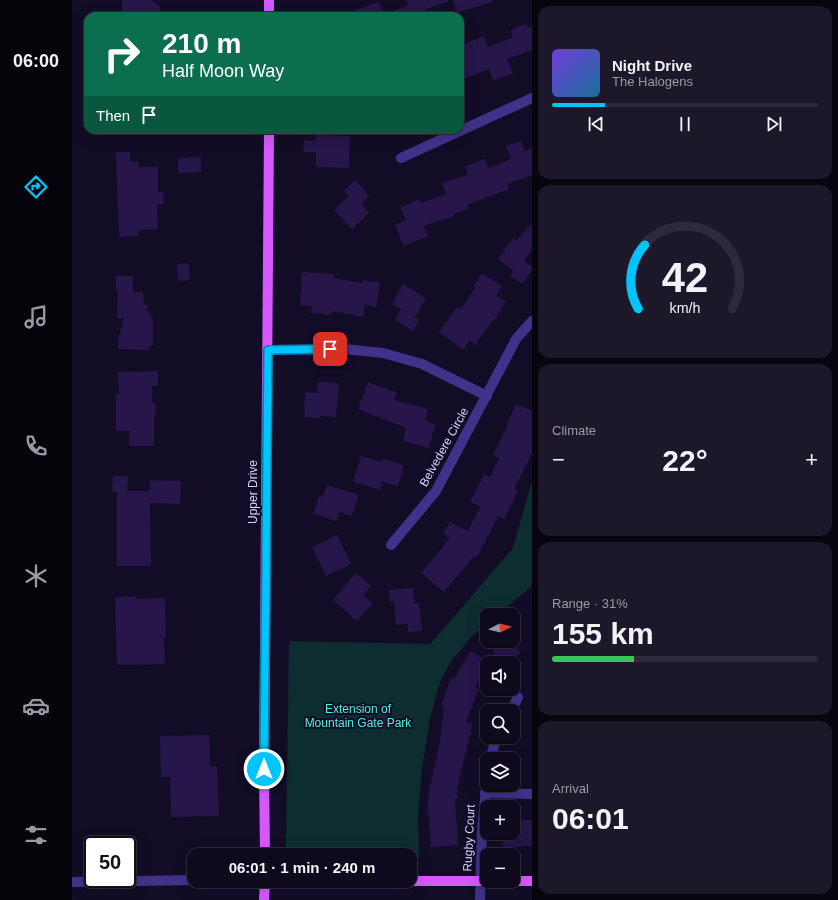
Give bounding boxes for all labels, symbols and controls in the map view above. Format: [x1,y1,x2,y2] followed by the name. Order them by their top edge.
[96,28,148,80] icon: right
[162,28,241,59] text: 210 m
[13,51,59,71] text: 06:00
[612,57,692,74] text: Night Drive
[162,61,284,81] text: Half Moon Way
[612,74,693,89] text: The Halogens
[138,104,160,126] icon: arrive
[96,107,130,124] text: Then
[585,113,607,135] icon: previous
[674,113,696,135] icon: pause
[763,113,785,135] icon: next
[22,173,50,201] icon: directions
[662,254,708,301] text: 42
[670,300,701,316] text: km/h
[22,303,50,331] icon: music
[313,332,347,366] pin
[319,338,341,360] icon: arrive
[417,405,472,489] street label: Belvedere Circle
[552,423,596,438] text: Climate
[22,432,50,460] icon: phone
[662,444,708,477] text: 22°
[552,447,565,472] text: −
[805,447,818,472] text: +
[246,460,260,524] street label: Upper Drive
[22,562,50,590] icon: climate
[552,596,628,611] text: Range · 31%
[480,608,520,648] north arrow
[480,608,520,888] map controls
[552,617,654,650] text: 155 km
[480,656,520,696] button: sound
[22,692,50,720] icon: car
[305,702,412,730] park label: Extension of Mountain Gate Park
[480,704,520,744] button: search
[243,748,285,790] position arrow
[480,752,520,792] button: layers
[552,781,589,796] text: Arrival
[480,800,520,840] button: +
[552,802,629,835] text: 06:01
[460,803,478,872] street label: Rugby Court
[22,821,50,849] icon: filters
[84,836,136,888] speed limit sign: 50
[480,848,520,888] button: −
[229,859,375,876] text: 06:01 · 1 min · 240 m

